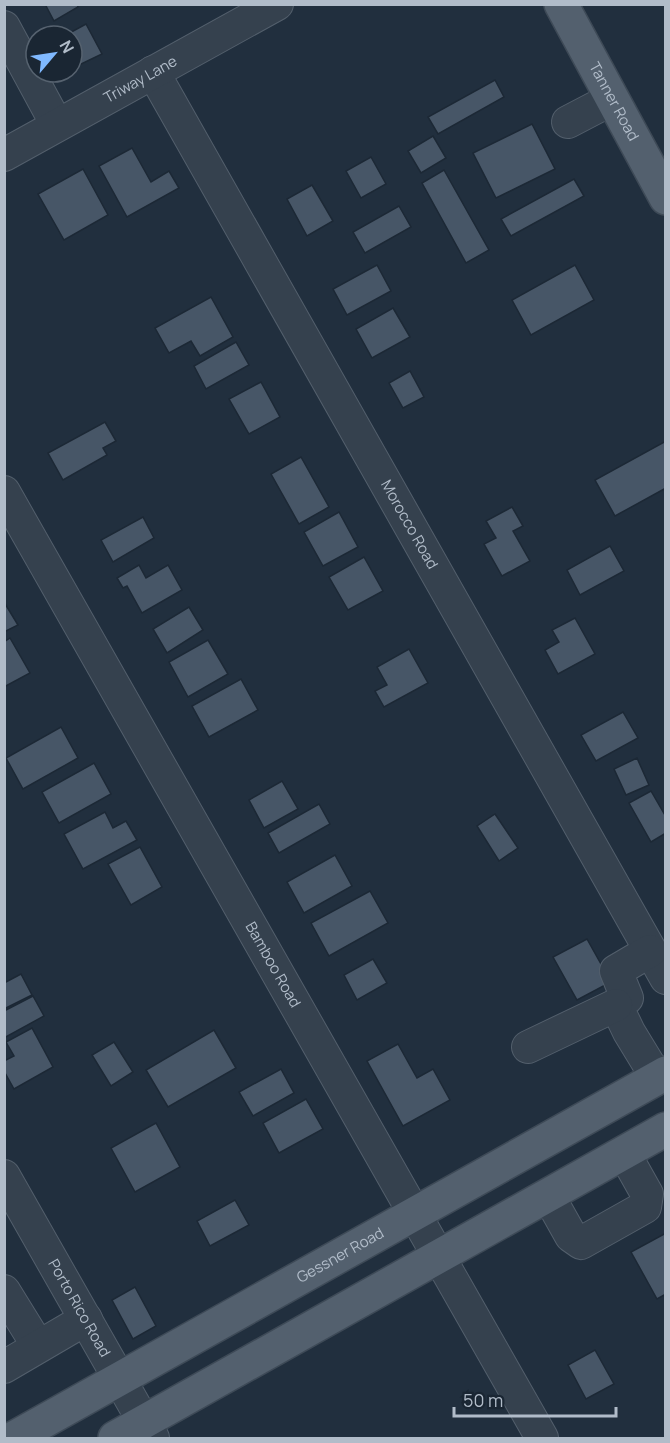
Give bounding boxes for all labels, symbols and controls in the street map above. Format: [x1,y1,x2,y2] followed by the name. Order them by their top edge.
[24,24,84,84] north arrow
[55,36,80,57] text: N
[100,50,181,108] street label: Triway Lane
[584,58,644,145] street label: Tanner Road
[376,476,443,573] street label: Morocco Road
[241,918,306,1011] street label: Bamboo Road
[293,1222,387,1288] street label: Gessner Road
[43,1255,116,1361] street label: Porto Rico Road
[454,1380,616,1418] scale bar
[463,1388,503,1412] text: 50 m

